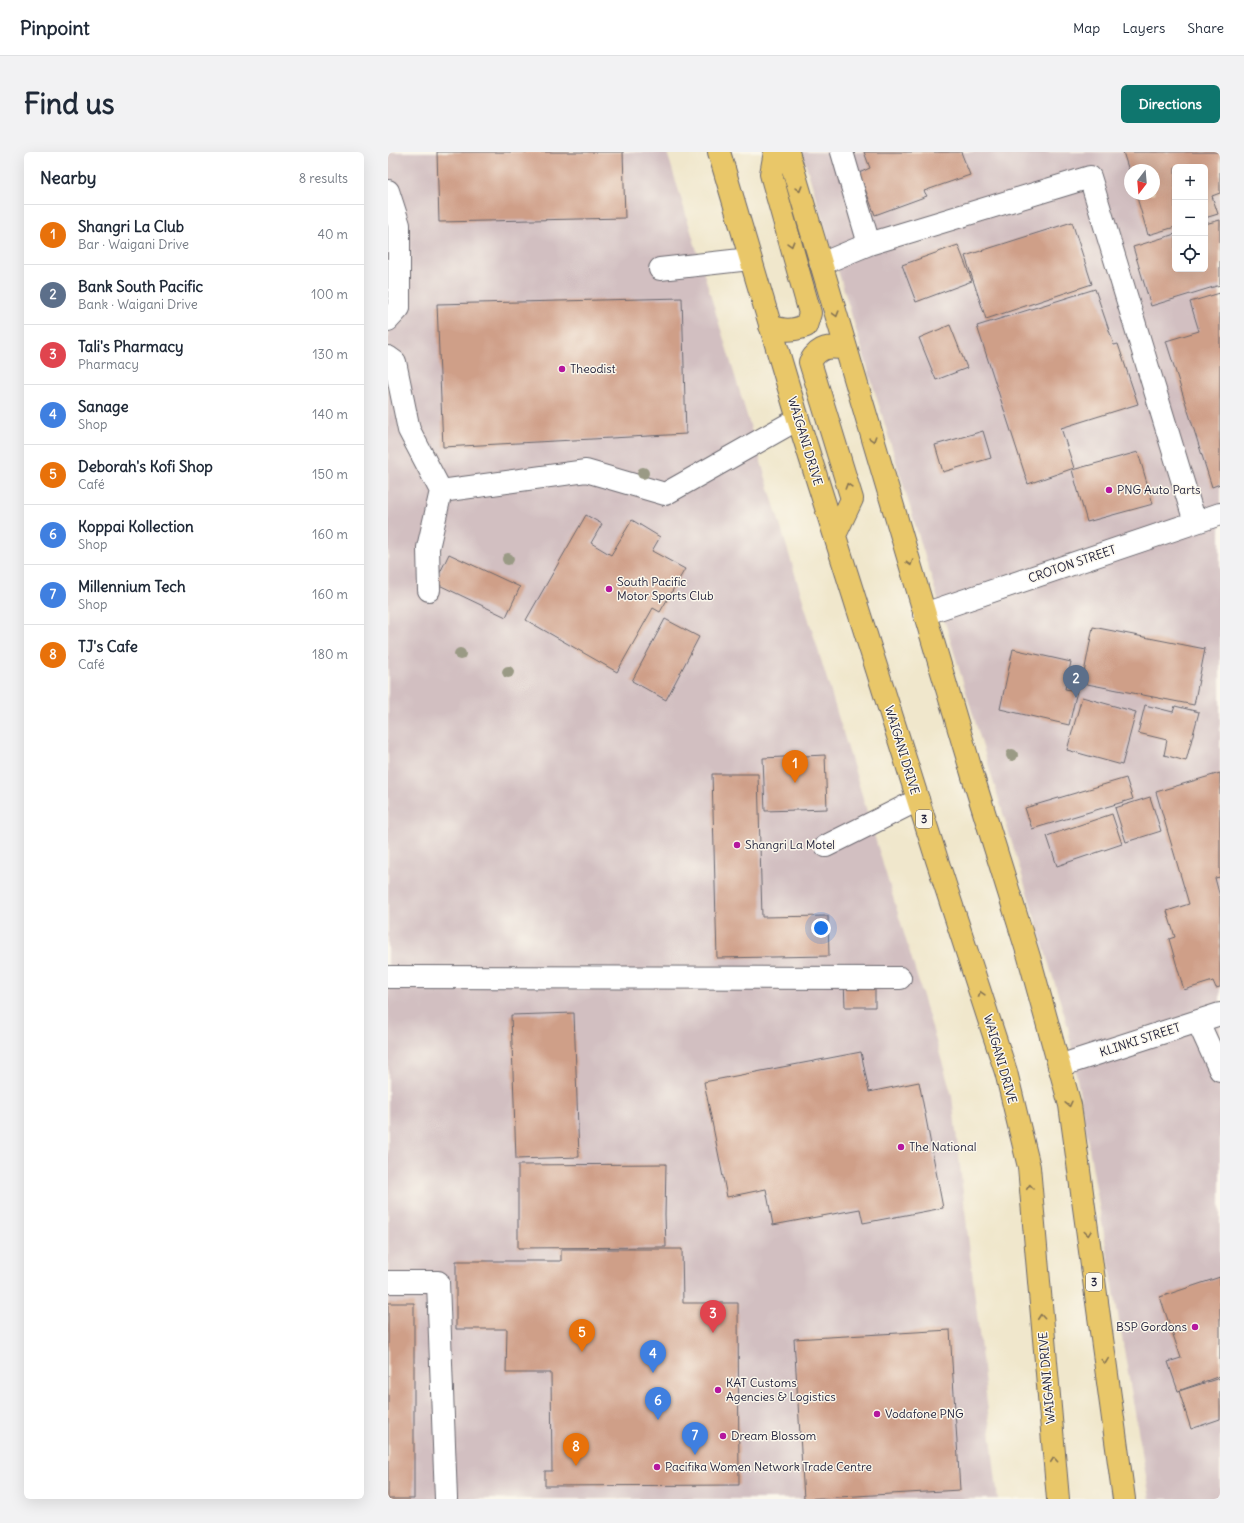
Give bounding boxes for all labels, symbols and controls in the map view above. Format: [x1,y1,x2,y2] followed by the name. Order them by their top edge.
[20,16,90,40] text: Pinpoint
[1073,19,1100,37] text: Map
[1122,19,1165,37] text: Layers
[1187,19,1224,37] text: Share
[1121,85,1220,123] button: Directions
[24,86,115,122] text: Find us
[1124,164,1160,200] north arrow
[1172,164,1208,272] map controls
[1172,164,1208,200] button: +
[40,167,96,189] text: Nearby
[299,170,348,187] text: 8 results
[794,186,803,193] one-way arrow
[1172,200,1208,236] button: −
[78,217,184,236] text: Shangri La Club
[50,226,56,243] text: 1
[317,226,348,243] text: 40 m
[78,236,189,253] text: Bar · Waigani Drive
[1172,236,1208,272] button: locate
[786,240,795,247] one-way arrow
[78,277,203,296] text: Bank South Pacific
[49,286,57,303] text: 2
[311,286,348,303] text: 100 m
[78,296,198,313] text: Bank · Waigani Drive
[831,310,840,317] one-way arrow
[78,337,184,356] text: Tali's Pharmacy
[49,346,57,363] text: 3
[312,346,348,363] text: 130 m
[78,356,139,373] text: Pharmacy
[570,361,616,376] place label: Theodist
[557,364,567,374] marker: Theodist
[785,395,826,487] street label: WAIGANI DRIVE
[78,397,129,416] text: Sanage
[49,406,57,423] text: 4
[312,406,348,423] text: 140 m
[78,416,107,433] text: Shop
[868,435,877,442] one-way arrow
[78,457,213,476] text: Deborah's Kofi Shop
[49,466,57,483] text: 5
[312,466,348,483] text: 150 m
[78,476,105,493] text: Café
[1117,482,1201,497] place label: PNG Auto Parts
[844,483,853,490] one-way arrow
[1104,485,1114,495] marker: PNG Auto Parts
[78,517,194,536] text: Koppai Kollection
[49,526,57,543] text: 6
[312,526,348,543] text: 160 m
[78,536,107,553] text: Shop
[1026,542,1118,586] street label: CROTON STREET
[905,560,914,567] one-way arrow
[617,574,714,603] place label: South Pacific Motor Sports Club
[78,577,186,596] text: Millennium Tech
[604,584,614,594] marker: South Pacific Motor Sports Club
[50,586,56,603] text: 7
[312,586,348,603] text: 160 m
[78,596,107,613] text: Shop
[78,637,138,656] text: TJ's Cafe
[49,646,57,663] text: 8
[312,646,348,663] text: 180 m
[78,656,105,673] text: Café
[1063,665,1089,698] pin: 2
[882,704,923,796] street label: WAIGANI DRIVE
[782,750,808,783] pin: 1
[916,810,932,828] road number: 3
[745,837,835,852] place label: Shangri La Motel
[732,840,742,850] marker: Shangri La Motel
[811,918,831,938] your location
[977,991,985,998] one-way arrow
[981,1013,1020,1105] street label: WAIGANI DRIVE
[1098,1019,1182,1060] street label: KLINKI STREET
[1065,1101,1073,1107] one-way arrow
[909,1139,977,1154] place label: The National
[896,1142,906,1152] marker: The National
[1026,1184,1035,1190] one-way arrow
[1083,1229,1092,1236] one-way arrow
[1086,1273,1102,1291] road number: 3
[700,1300,726,1333] pin: 3
[1037,1314,1046,1320] one-way arrow
[569,1319,595,1352] pin: 5
[1116,1319,1187,1334] place label: BSP Gordons
[1190,1322,1200,1332] marker: BSP Gordons
[1035,1332,1058,1425] street label: WAIGANI DRIVE
[640,1340,666,1373] pin: 4
[1101,1358,1110,1364] one-way arrow
[726,1375,836,1404] place label: KAT Customs Agencies & Logistics
[713,1385,723,1395] marker: KAT Customs Agencies & Logistics
[645,1387,671,1420] pin: 6
[885,1406,964,1421] place label: Vodafone PNG
[872,1409,882,1419] marker: Vodafone PNG
[682,1422,708,1455] pin: 7
[731,1428,817,1443] place label: Dream Blossom
[718,1431,728,1441] marker: Dream Blossom
[563,1433,589,1466] pin: 8
[1050,1457,1059,1463] one-way arrow
[665,1459,872,1474] place label: Pacifika Women Network Trade Centre
[652,1462,662,1472] marker: Pacifika Women Network Trade Centre

